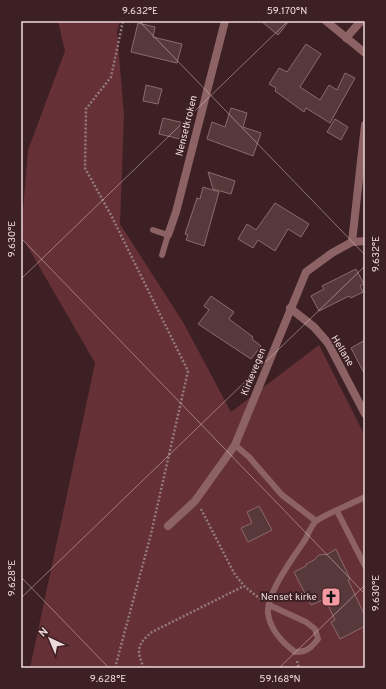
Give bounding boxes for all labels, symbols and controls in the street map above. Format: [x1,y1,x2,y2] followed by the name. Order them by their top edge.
[122,5,158,18] text: 9.632°E
[267,5,307,18] text: 59.170°N
[173,94,201,158] street label: Nensetkroken
[6,221,19,257] text: 9.630°E
[370,236,383,272] text: 9.632°E
[328,333,356,369] street label: Hellane
[239,346,269,398] street label: Kirkevegen
[6,560,19,596] text: 9.628°E
[370,575,383,611] text: 9.630°E
[320,586,342,608] church icon: Nenset kirke
[261,591,317,604] place label: Nenset kirke
[30,619,70,659] north arrow
[36,625,51,640] text: N
[90,673,126,686] text: 9.628°E
[259,673,301,686] text: 59.168°N

